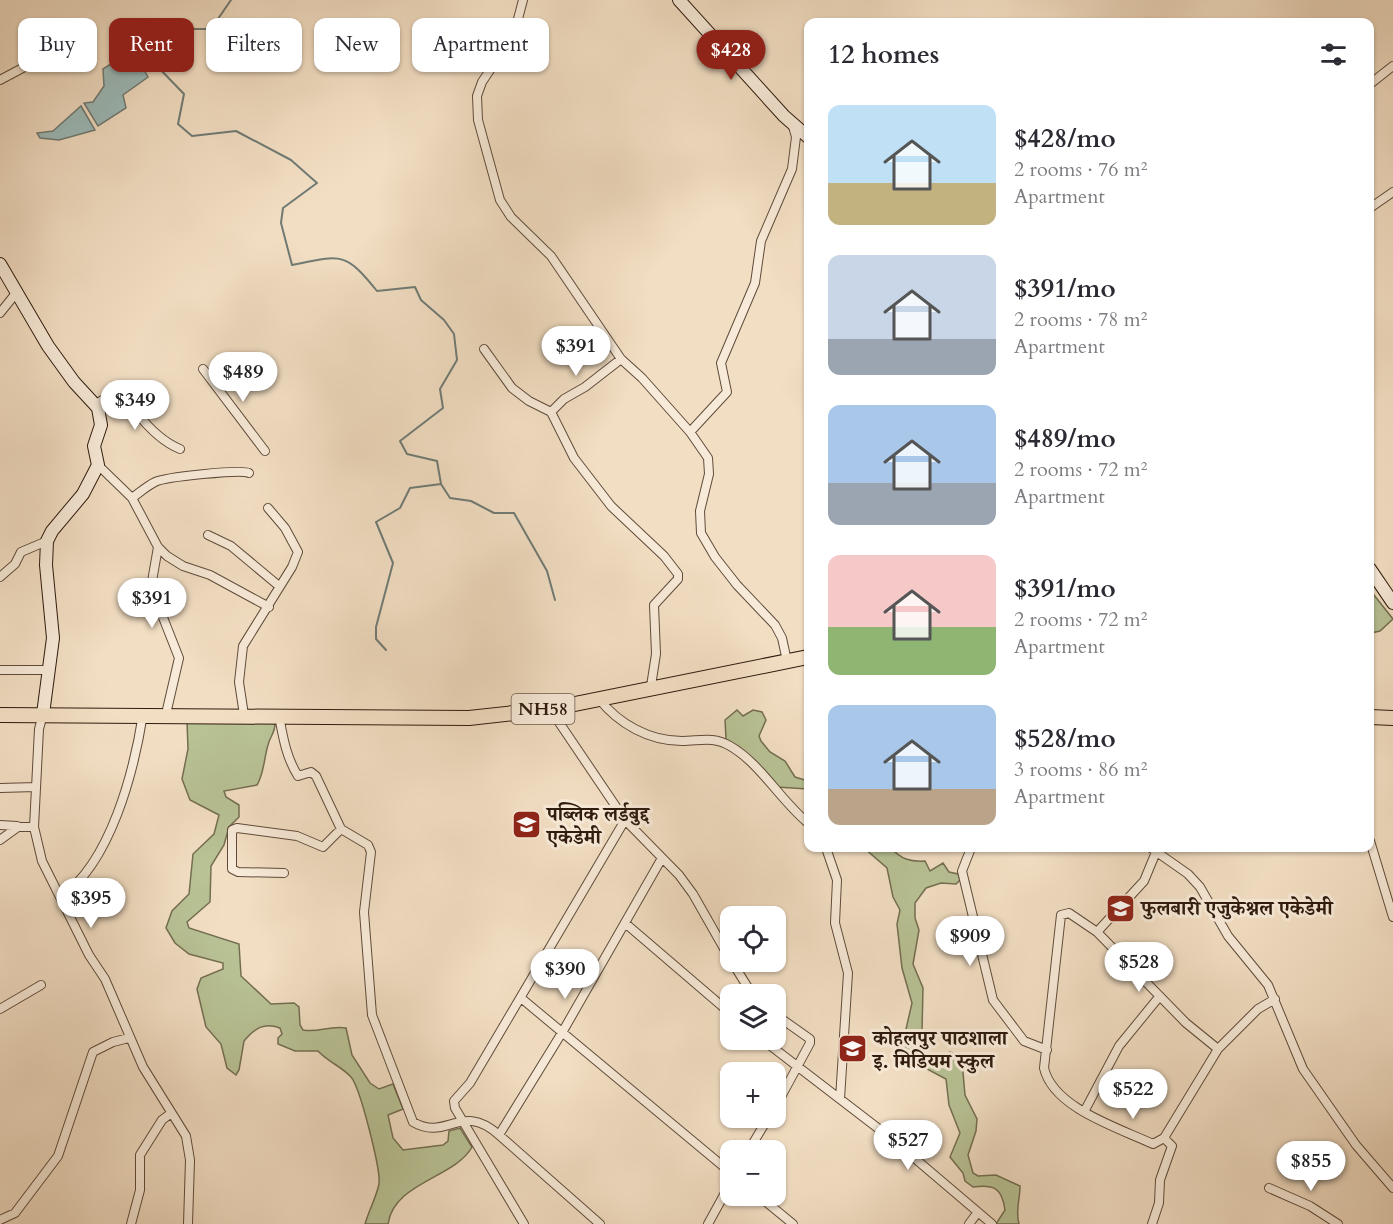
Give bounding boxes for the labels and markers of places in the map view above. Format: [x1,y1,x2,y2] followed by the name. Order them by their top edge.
[695,30,767,81] pin: $428
[540,326,612,377] pin: $391
[207,352,279,403] pin: $489
[99,380,171,431] pin: $349
[116,578,188,629] pin: $391
[545,801,650,851] place label: पब्लिक लर्डबुद्द एकेडेमी
[510,809,542,841] school or university icon: पब्लिक लर्डबुद्द एकेडेमी
[55,878,127,929] pin: $395
[1104,892,1136,924] school or university icon: फुलबारी एजुकेश्नल एकेडेमी
[1139,895,1334,922] place label: फुलबारी एजुकेश्नल एकेडेमी
[934,916,1006,967] pin: $909
[1103,942,1175,993] pin: $528
[529,949,601,1000] pin: $390
[871,1025,1009,1075] place label: कोहलपुर पाठशाला इ. मिडियम स्कुल
[836,1033,868,1065] school or university icon: कोहलपुर पाठशाला इ. मिडियम स्कुल
[1097,1069,1169,1120] pin: $522
[872,1120,944,1171] pin: $527
[1275,1141,1347,1192] pin: $855

